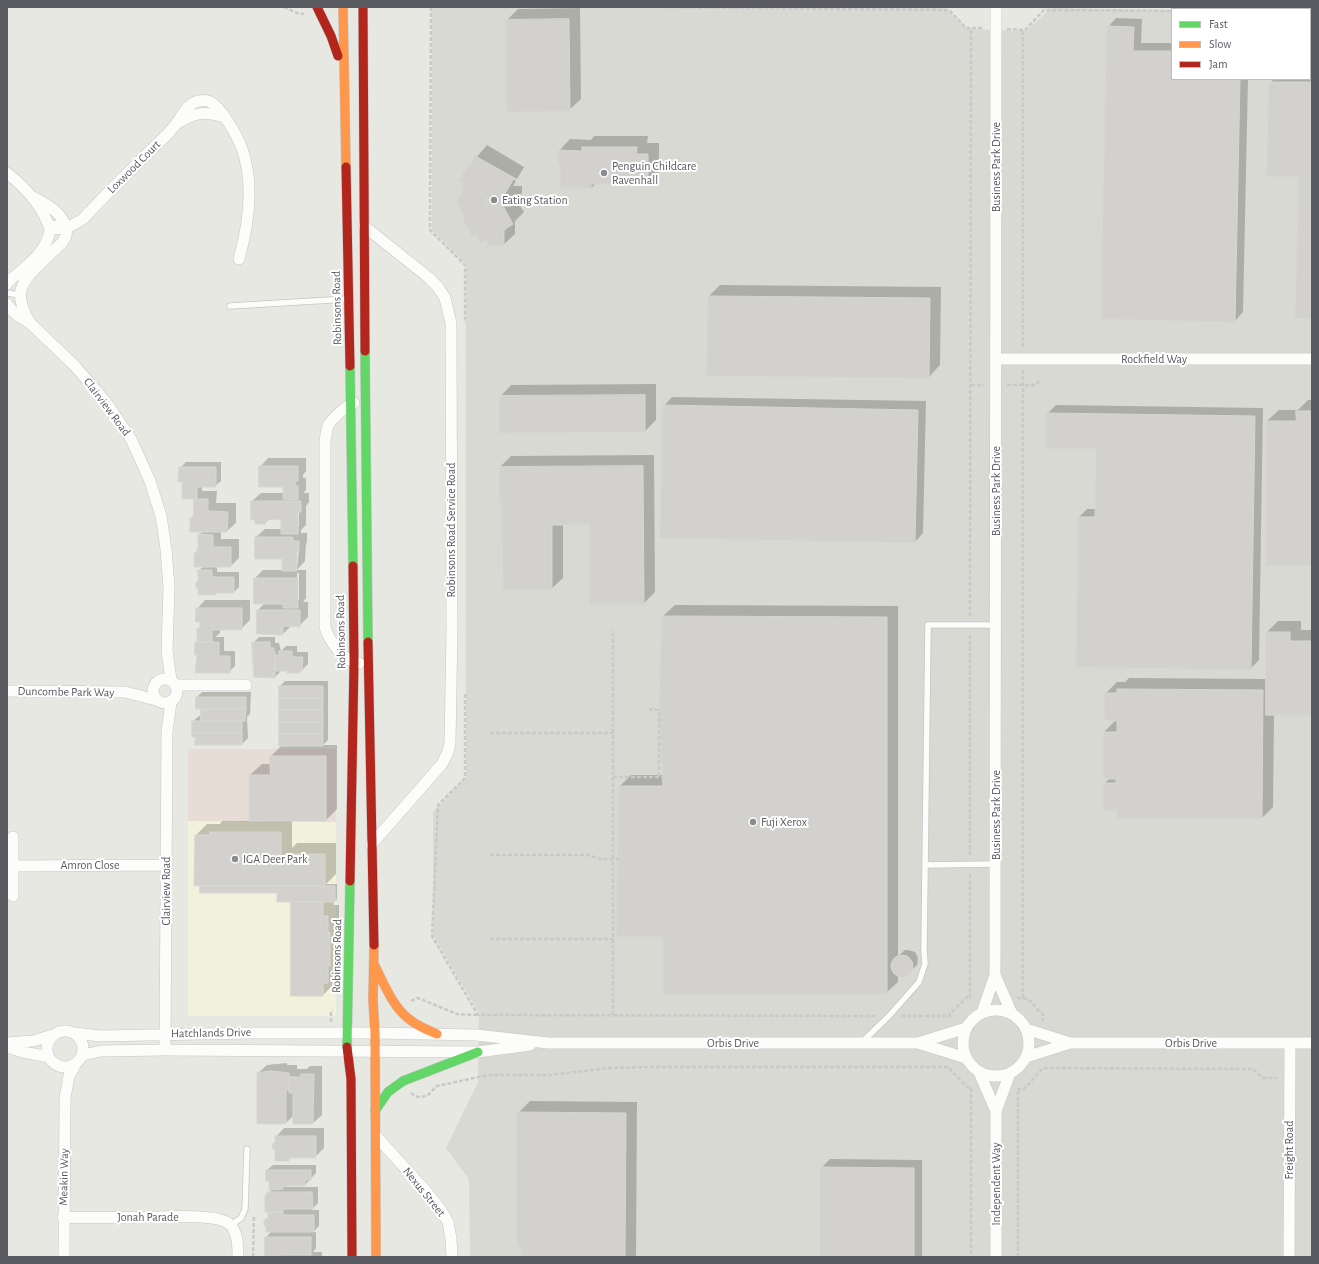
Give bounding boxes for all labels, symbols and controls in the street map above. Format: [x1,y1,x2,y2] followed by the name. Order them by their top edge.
[1171,8,1311,80] legend
[1209,18,1228,30] text: Fast
[1209,38,1231,50] text: Slow
[1209,58,1228,70] text: Jam
[989,122,1003,212] street label: Business Park Drive
[104,137,164,197] street label: Loxwood Court
[612,159,696,187] place label: Penguin Childcare Ravenhall
[599,168,609,178] marker: Penguin Childcare Ravenhall
[502,193,568,207] place label: Eating Station
[489,195,499,205] marker: Eating Station
[329,271,345,345] street label: Robinsons Road
[1121,352,1187,366] street label: Rockfield Way
[80,375,134,439] street label: Clairview Road
[989,446,1003,536] street label: Business Park Drive
[444,462,458,598] street label: Robinsons Road Service Road
[333,595,349,669] street label: Robinsons Road
[17,684,115,700] street label: Duncombe Park Way
[989,770,1003,860] street label: Business Park Drive
[761,815,807,829] place label: Fuji Xerox
[748,817,758,827] marker: Fuji Xerox
[243,852,308,866] place label: IGA Deer Park
[230,854,240,864] marker: IGA Deer Park
[159,856,173,926] street label: Clairview Road
[60,858,120,872] street label: Amron Close
[329,919,345,993] street label: Robinsons Road
[171,1025,251,1041] street label: Hatchlands Drive
[707,1036,759,1050] street label: Orbis Drive
[1165,1036,1217,1050] street label: Orbis Drive
[1282,1121,1296,1179] street label: Freight Road
[989,1142,1003,1226] street label: Independent Way
[56,1148,72,1206] street label: Meakin Way
[400,1164,448,1220] street label: Nexus Street
[117,1210,179,1224] street label: Jonah Parade

